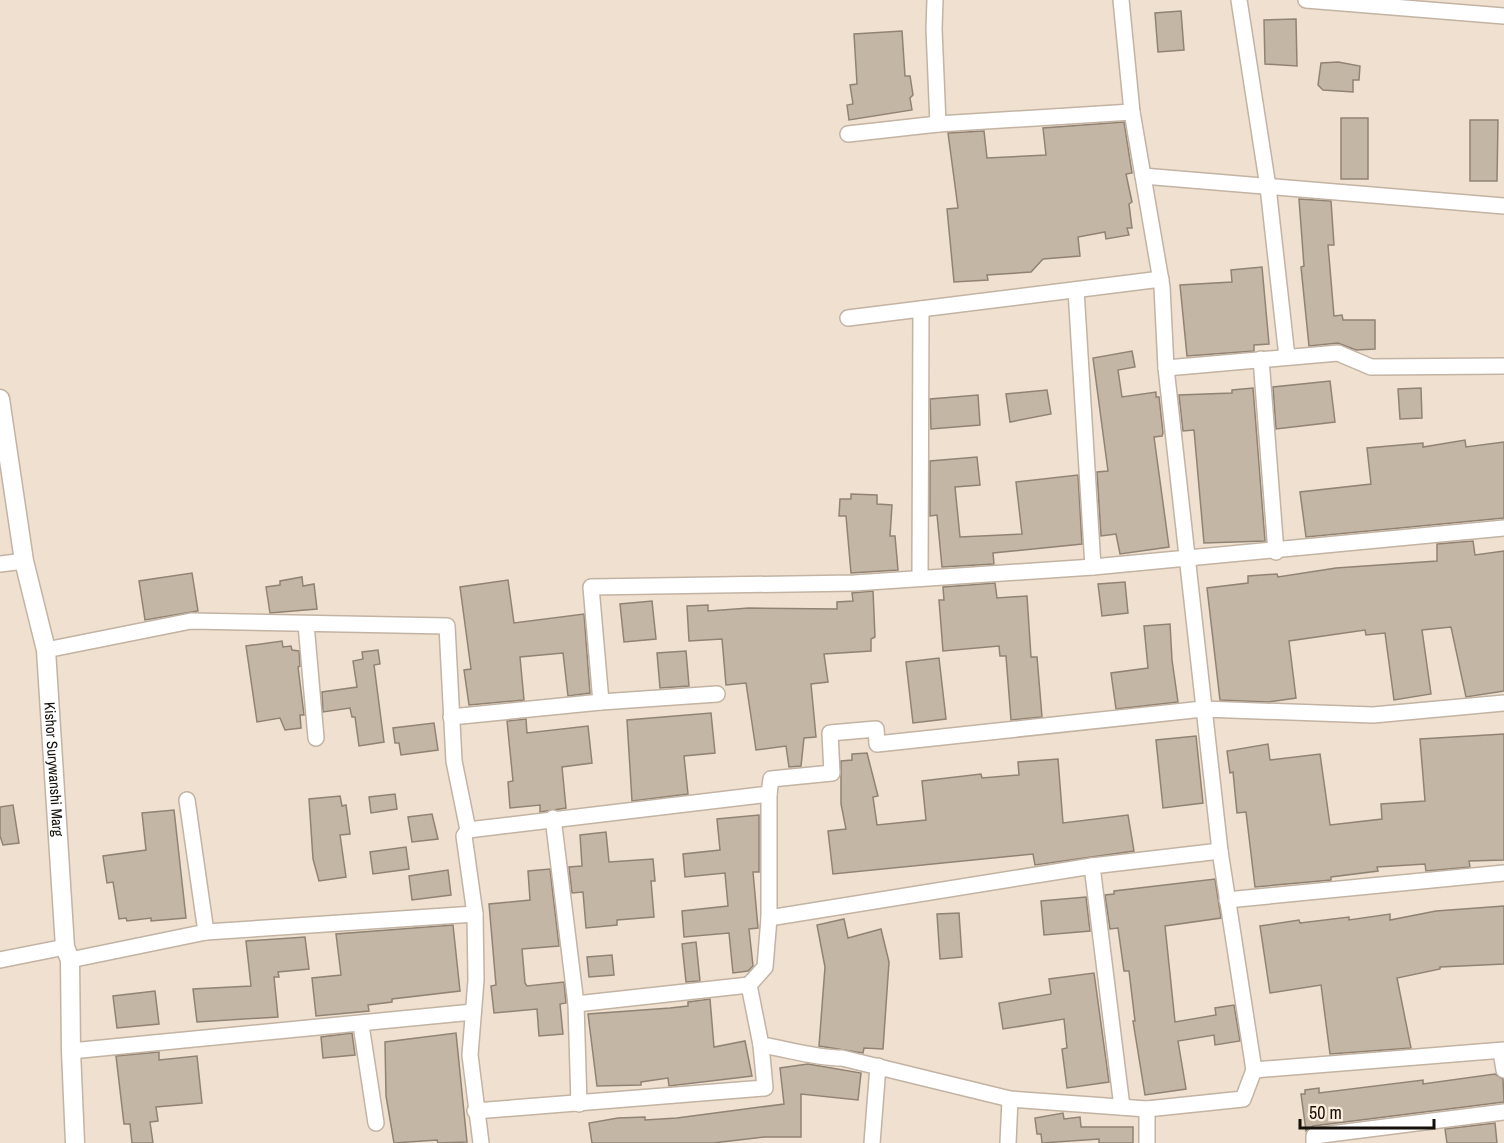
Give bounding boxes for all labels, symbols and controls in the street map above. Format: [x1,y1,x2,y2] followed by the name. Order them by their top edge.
[39,701,69,837] street label: Kishor Surywanshi Marg
[1300,1092,1434,1130] scale bar
[1309,1100,1342,1125] text: 50 m

